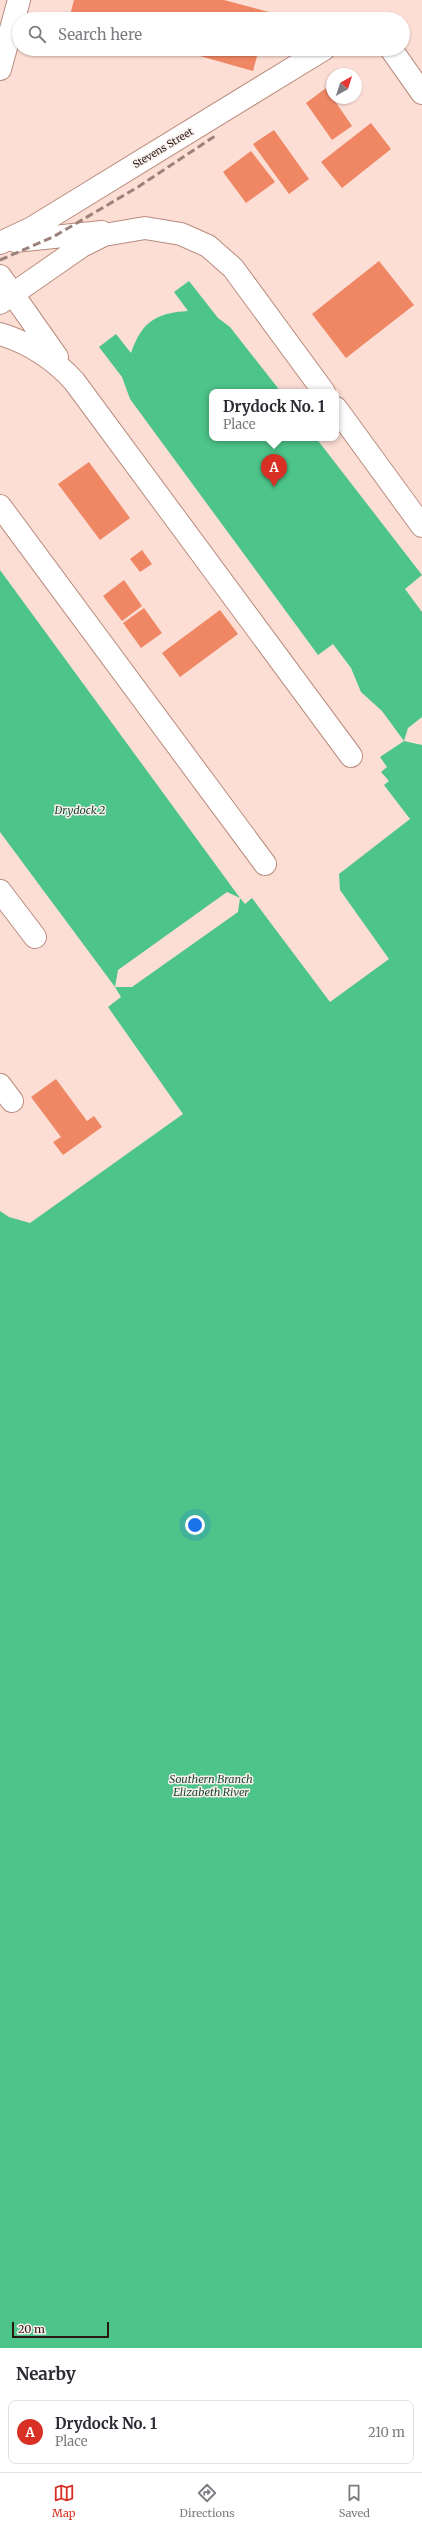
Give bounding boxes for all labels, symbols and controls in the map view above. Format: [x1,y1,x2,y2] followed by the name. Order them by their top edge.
[12,12,410,56] search box
[26,23,48,45] icon: search
[58,25,142,44] text: Search here
[326,68,362,104] north arrow
[130,125,196,171] street label: Stevens Street
[209,389,339,441] popup
[223,397,325,416] text: Drydock No. 1
[223,416,256,433] text: Place
[261,454,287,487] pin: A
[54,803,105,817] water label: Drydock 2
[185,1515,205,1535] your location
[169,1772,253,1799] water label: Southern Branch Elizabeth River
[12,2320,109,2339] scale bar
[18,2322,45,2336] text: 20 m
[16,2363,76,2385] text: Nearby
[55,2414,157,2433] text: Drydock No. 1
[25,2424,35,2441] text: A
[368,2424,405,2441] text: 210 m
[55,2433,88,2450] text: Place
[52,2482,76,2520] tab: Map
[180,2482,235,2520] tab: Directions
[339,2482,370,2520] tab: Saved

